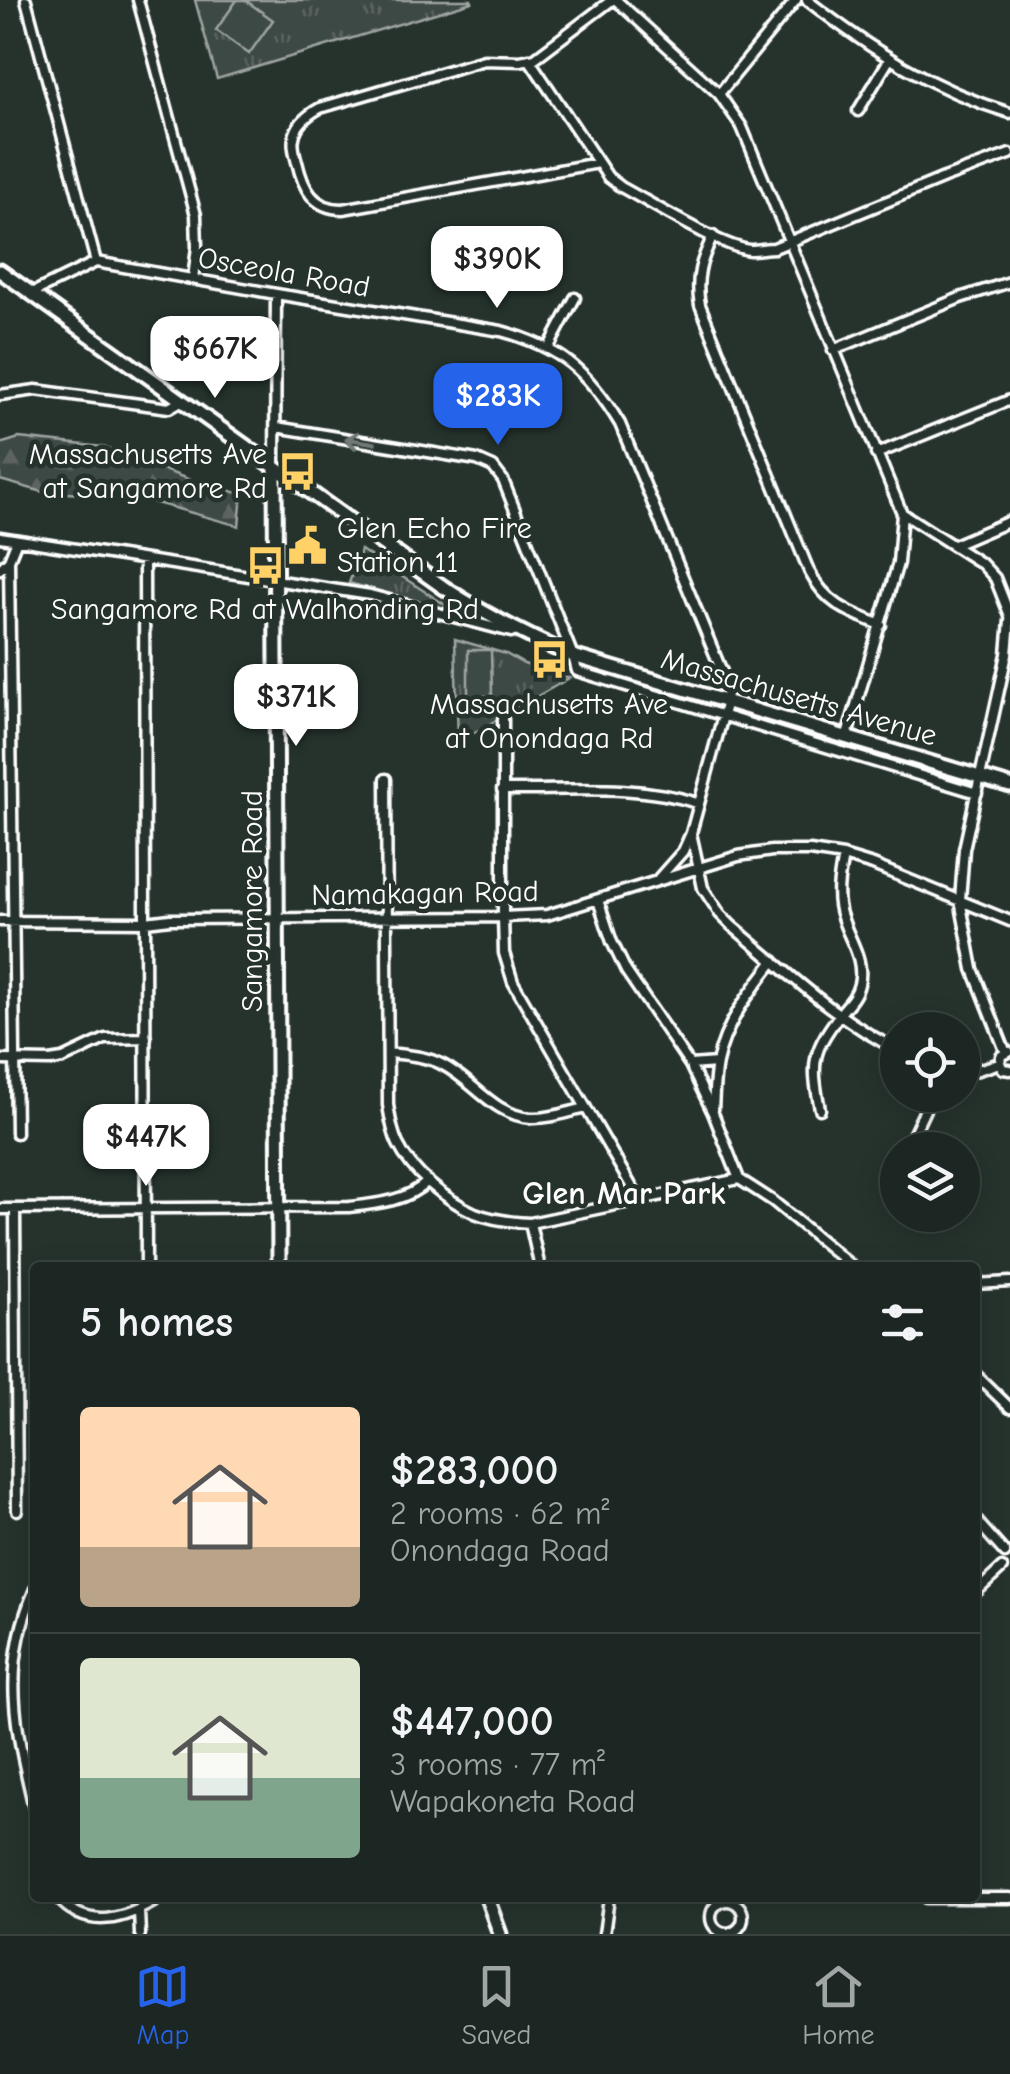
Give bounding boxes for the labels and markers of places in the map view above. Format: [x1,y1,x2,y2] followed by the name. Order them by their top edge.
[427,226,567,311] pin: $390K
[145,316,285,401] pin: $667K
[428,363,568,448] pin: $283K
[29,437,267,506] place label: Massachusetts Ave at Sangamore Rd
[276,450,318,492] bus stop icon: Massachusetts Ave at Sangamore Rd
[337,511,532,580] place label: Glen Echo Fire Station 11
[286,524,328,566] public building icon: Glen Echo Fire Station 11
[244,544,286,586] bus stop icon: Sangamore Rd at Walhonding Rd
[51,592,479,627] place label: Sangamore Rd at Walhonding Rd
[528,639,570,681] bus stop icon: Massachusetts Ave at Onondaga Rd
[226,664,366,749] pin: $371K
[430,687,668,756] place label: Massachusetts Ave at Onondaga Rd
[76,1104,216,1189] pin: $447K

